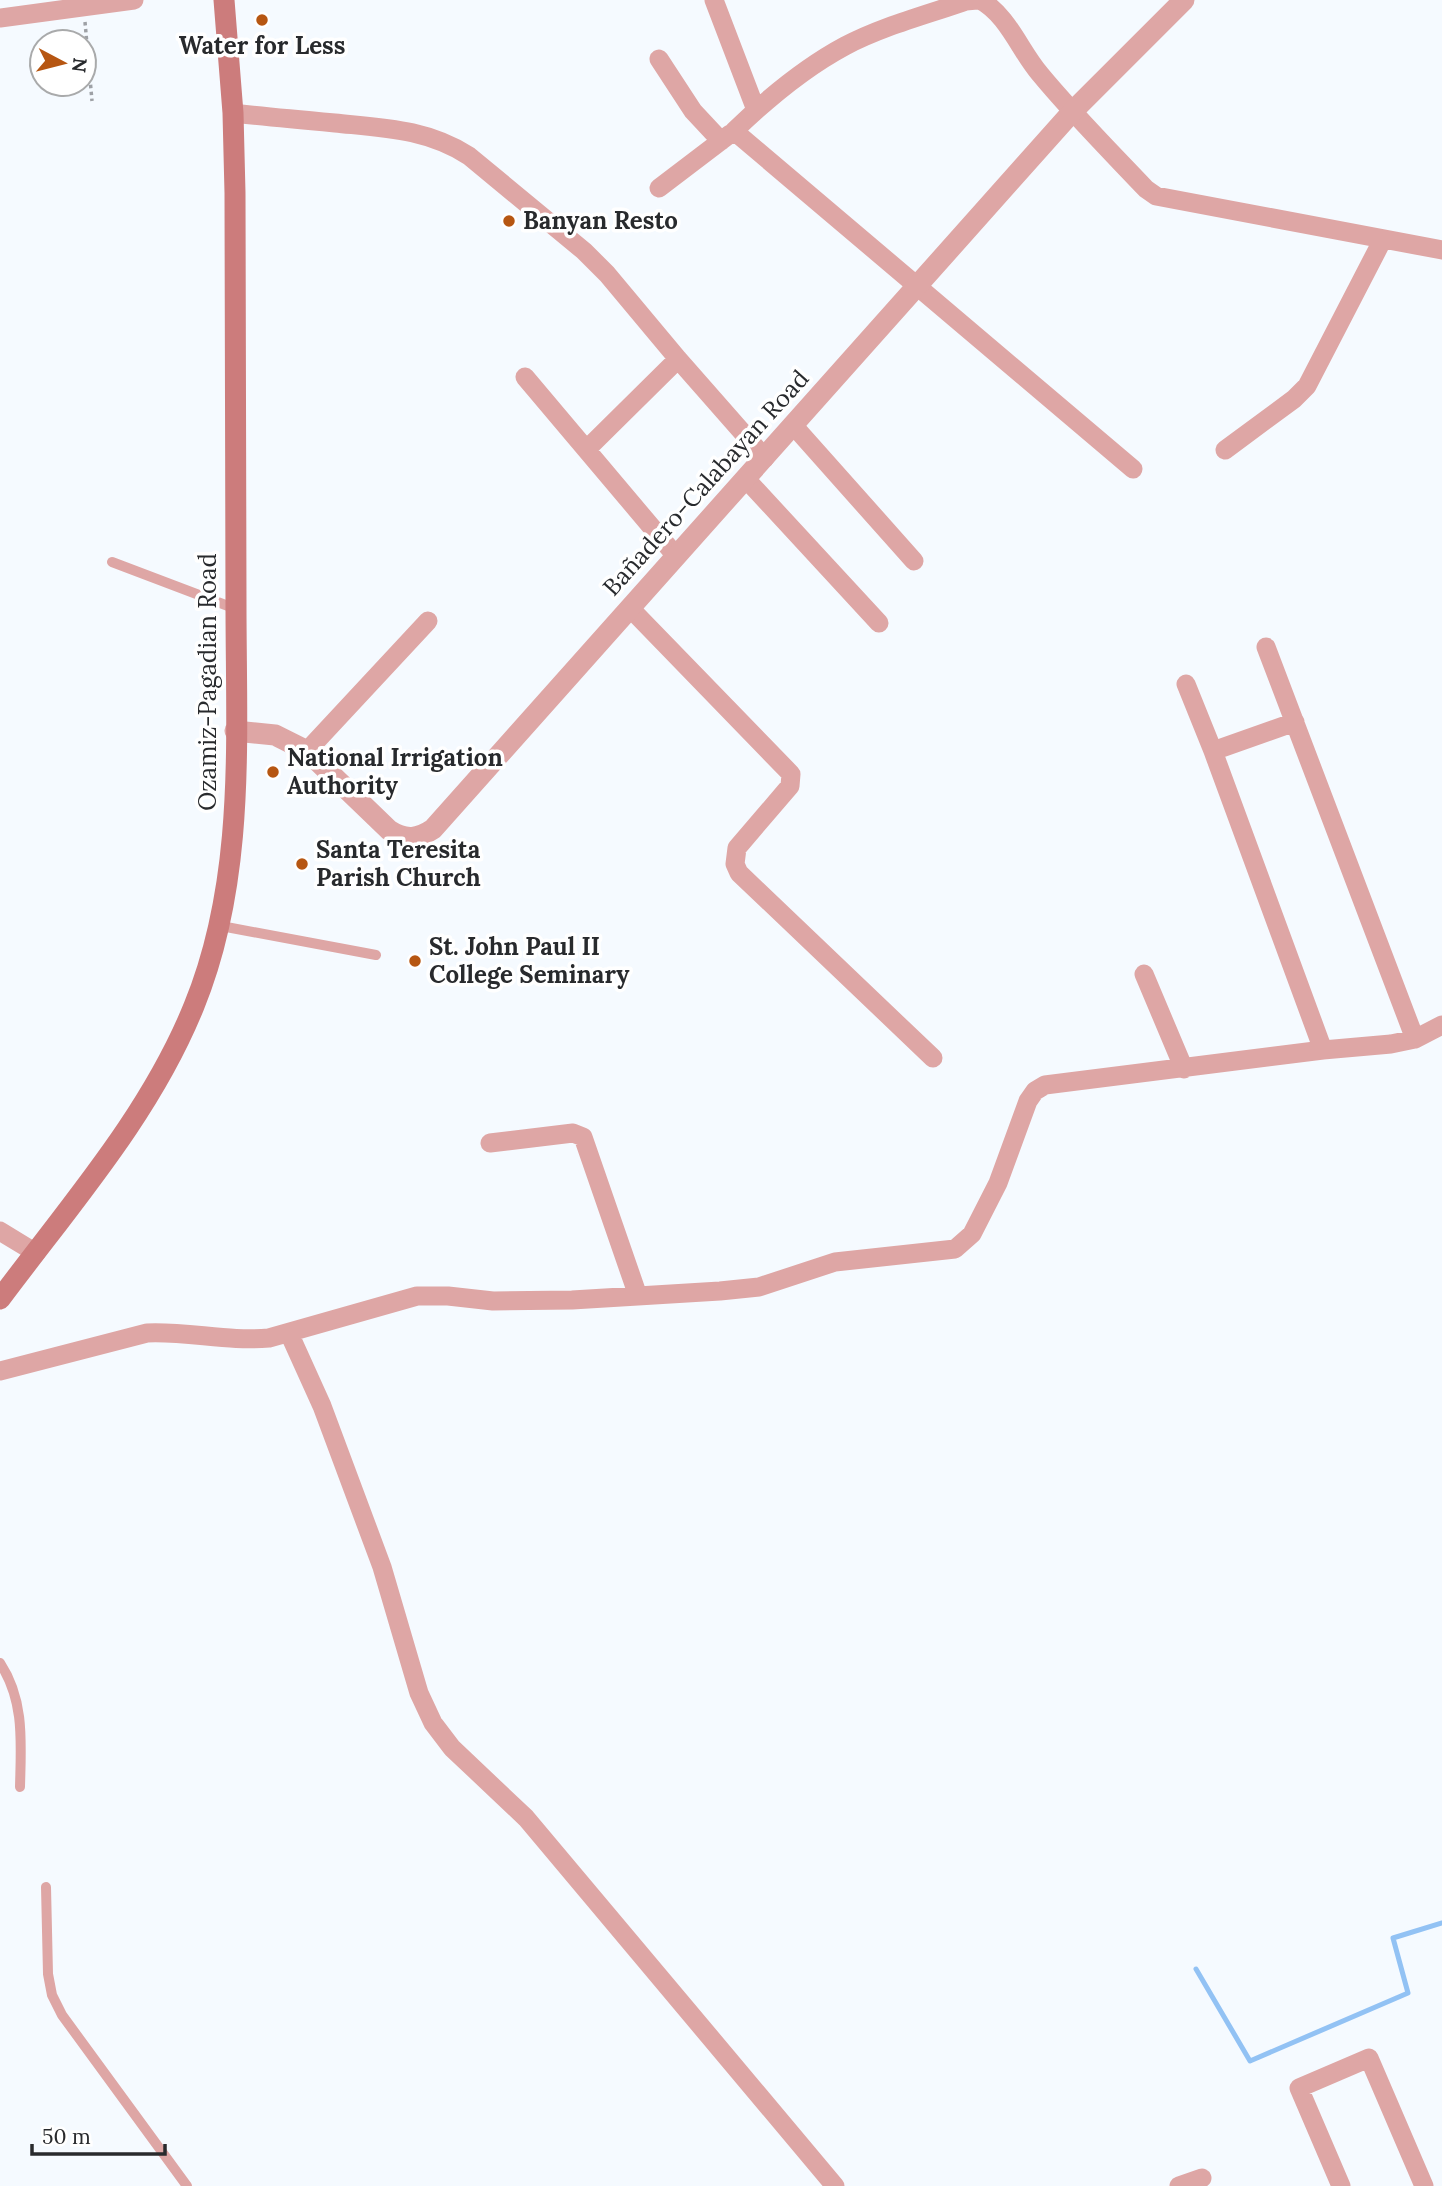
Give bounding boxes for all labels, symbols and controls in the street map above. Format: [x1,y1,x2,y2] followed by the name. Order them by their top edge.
[254,12,270,28] marker: Water for Less
[28,28,98,98] north arrow
[179,30,345,61] place label: Water for Less
[67,56,93,74] text: N
[523,205,678,236] place label: Banyan Resto
[501,213,517,229] marker: Banyan Resto
[596,363,815,602] street label: Bañadero-Calabayan Road
[192,553,223,811] street label: Ozamiz-Pagadian Road
[287,742,503,801] place label: National Irrigation Authority
[265,764,281,780] marker: National Irrigation Authority
[316,834,481,893] place label: Santa Teresita Parish Church
[294,856,310,872] marker: Santa Teresita Parish Church
[429,931,630,990] place label: St. John Paul II College Seminary
[407,953,423,969] marker: St. John Paul II College Seminary
[32,2112,164,2156] scale bar
[42,2123,91,2150] text: 50 m

